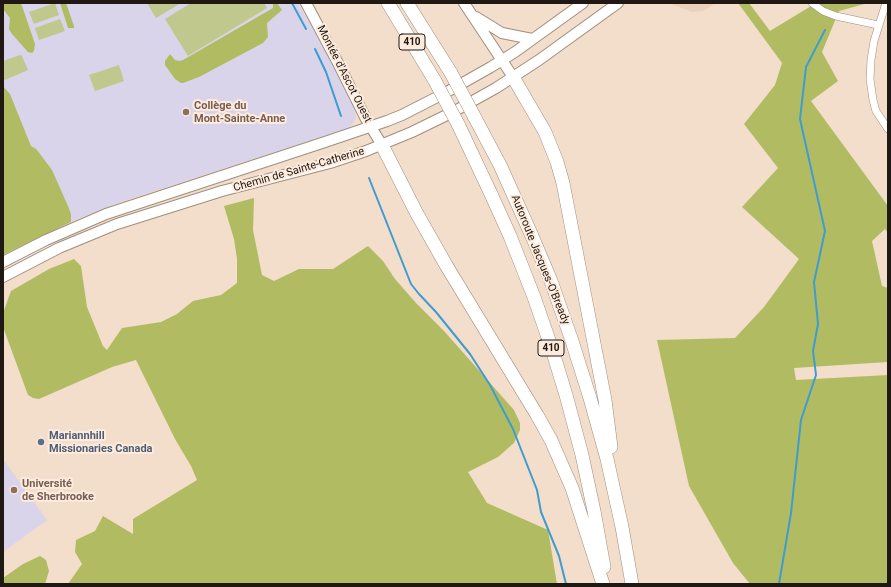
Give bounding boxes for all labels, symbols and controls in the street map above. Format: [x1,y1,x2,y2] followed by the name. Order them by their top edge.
[314,23,374,125] street label: Montée d'Ascot Ouest
[399,34,425,50] road number: 410
[194,99,285,125] place label: Collège du Mont-Sainte-Anne
[181,107,191,117] marker: Collège du Mont-Sainte-Anne
[232,145,366,195] street label: Chemin de Sainte-Catherine
[508,193,572,327] street label: Autoroute Jacques-O'Bready
[538,340,564,356] road number: 410
[49,429,152,455] place label: Mariannhill Missionaries Canada
[36,437,46,447] marker: Mariannhill Missionaries Canada
[22,477,94,503] place label: Université de Sherbrooke
[9,485,19,495] marker: Université de Sherbrooke

